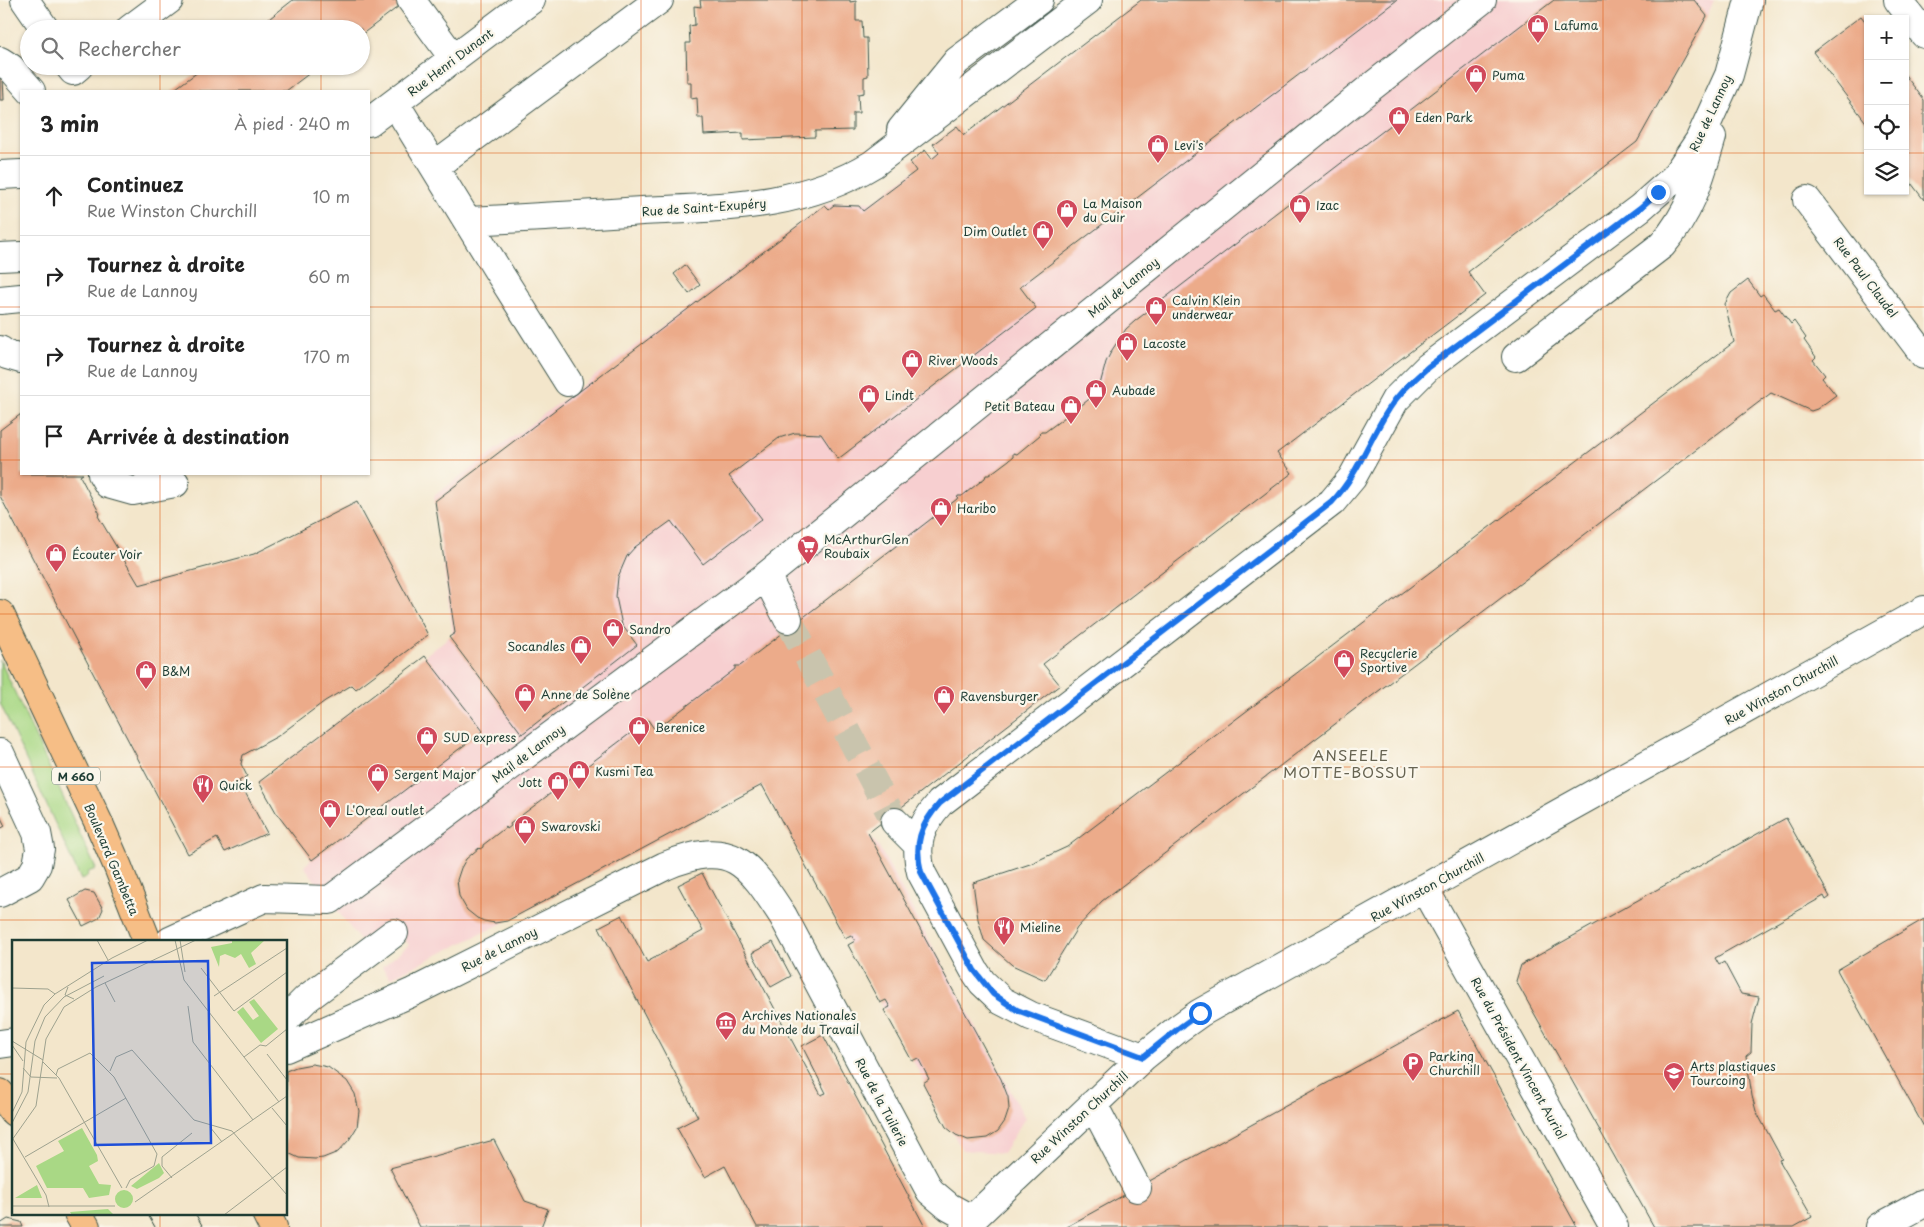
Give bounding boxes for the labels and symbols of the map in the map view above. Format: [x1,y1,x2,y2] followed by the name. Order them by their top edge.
[1526,13,1550,44] shop icon: Lafuma
[1554,16,1599,34] place label: Lafuma
[403,24,497,100] street label: Rue Henri Dunant
[1464,63,1488,94] shop icon: Puma
[1492,66,1525,84] place label: Puma
[1684,72,1736,154] street label: Rue de Lannoy
[1387,105,1411,136] shop icon: Eden Park
[1415,108,1473,126] place label: Eden Park
[1146,133,1170,164] shop icon: Levi's
[1174,136,1204,154] place label: Levi's
[1647,181,1670,204] route end
[1288,193,1312,224] shop icon: Izac
[641,194,767,220] street label: Rue de Saint-Exupéry
[1083,194,1142,226] place label: La Maison du Cuir
[1316,196,1339,214] place label: Izac
[1055,198,1079,229] shop icon: La Maison du Cuir
[1031,219,1055,250] shop icon: Dim Outlet
[963,222,1027,240] place label: Dim Outlet
[1830,233,1902,321] street label: Rue Paul Claudel
[1084,253,1162,321] street label: Mail de Lannoy
[1172,291,1241,323] place label: Calvin Klein underwear
[1144,295,1168,326] shop icon: Calvin Klein underwear
[1115,331,1139,362] shop icon: Lacoste
[1143,334,1186,352] place label: Lacoste
[900,348,924,379] shop icon: River Woods
[928,351,999,369] place label: River Woods
[1084,378,1108,409] shop icon: Aubade
[1112,381,1155,399] place label: Aubade
[857,383,881,414] shop icon: Lindt
[885,386,914,404] place label: Lindt
[1059,394,1083,425] shop icon: Petit Bateau
[984,397,1055,415] place label: Petit Bateau
[929,496,953,527] shop icon: Haribo
[957,499,997,517] place label: Haribo
[824,530,909,562] place label: McArthurGlen Roubaix
[796,534,820,565] supermarket icon: McArthurGlen Roubaix
[44,542,68,573] shop icon: Écouter Voir
[72,545,142,563] place label: Écouter Voir
[601,617,625,648] shop icon: Sandro
[629,620,671,638] place label: Sandro
[569,634,593,665] shop icon: Socandles
[507,637,566,655] place label: Socandles
[1360,644,1417,676] place label: Recyclerie Sportive
[1332,648,1356,679] shop icon: Recyclerie Sportive
[1721,651,1841,729] street label: Rue Winston Churchill
[134,659,158,690] shop icon: B&M
[162,662,190,680] place label: B&M
[513,682,537,713] shop icon: Anne de Solène
[932,684,956,715] shop icon: Ravensburger
[541,685,631,703] place label: Anne de Solène
[960,687,1039,705] place label: Ravensburger
[627,715,651,746] shop icon: Berenice
[655,718,705,736] place label: Berenice
[488,720,568,786] street label: Mail de Lannoy
[415,725,439,756] shop icon: SUD express
[443,728,516,746] place label: SUD express
[1283,743,1419,783] district label: ANSEELE MOTTE-BOSSUT
[567,759,591,790] shop icon: Kusmi Tea
[366,762,390,793] shop icon: Sergent Major
[595,762,654,780] place label: Kusmi Tea
[394,765,477,783] place label: Sergent Major
[52,768,100,784] road number: M 660
[546,770,570,801] shop icon: Jott
[191,773,215,804] restaurant icon: Quick
[519,773,542,791] place label: Jott
[219,776,252,794] place label: Quick
[318,798,342,829] shop icon: L'Oreal outlet
[80,800,144,918] street label: Boulevard Gambetta
[346,801,424,819] place label: L'Oreal outlet
[513,814,537,845] shop icon: Swarovski
[541,817,601,835] place label: Swarovski
[1367,848,1487,926] street label: Rue Winston Churchill
[992,915,1016,946] restaurant icon: Mieline
[1020,918,1061,936] place label: Mieline
[458,922,540,976] street label: Rue de Lannoy
[12,940,288,1214] inset map
[1467,974,1571,1142] street label: Rue du Président Vincent Auriol
[1189,1002,1212,1025] route start
[742,1006,859,1038] place label: Archives Nationales du Monde du Travail
[714,1010,738,1041] museum icon: Archives Nationales du Monde du Travail
[1429,1047,1480,1079] place label: Parking Churchill
[1401,1051,1425,1082] parking icon: Parking Churchill
[851,1055,913,1149] street label: Rue de la Tuilerie
[1690,1057,1776,1089] place label: Arts plastiques Tourcoing
[1662,1061,1686,1092] school or university icon: Arts plastiques Tourcoing
[1026,1067,1132,1167] street label: Rue Winston Churchill

